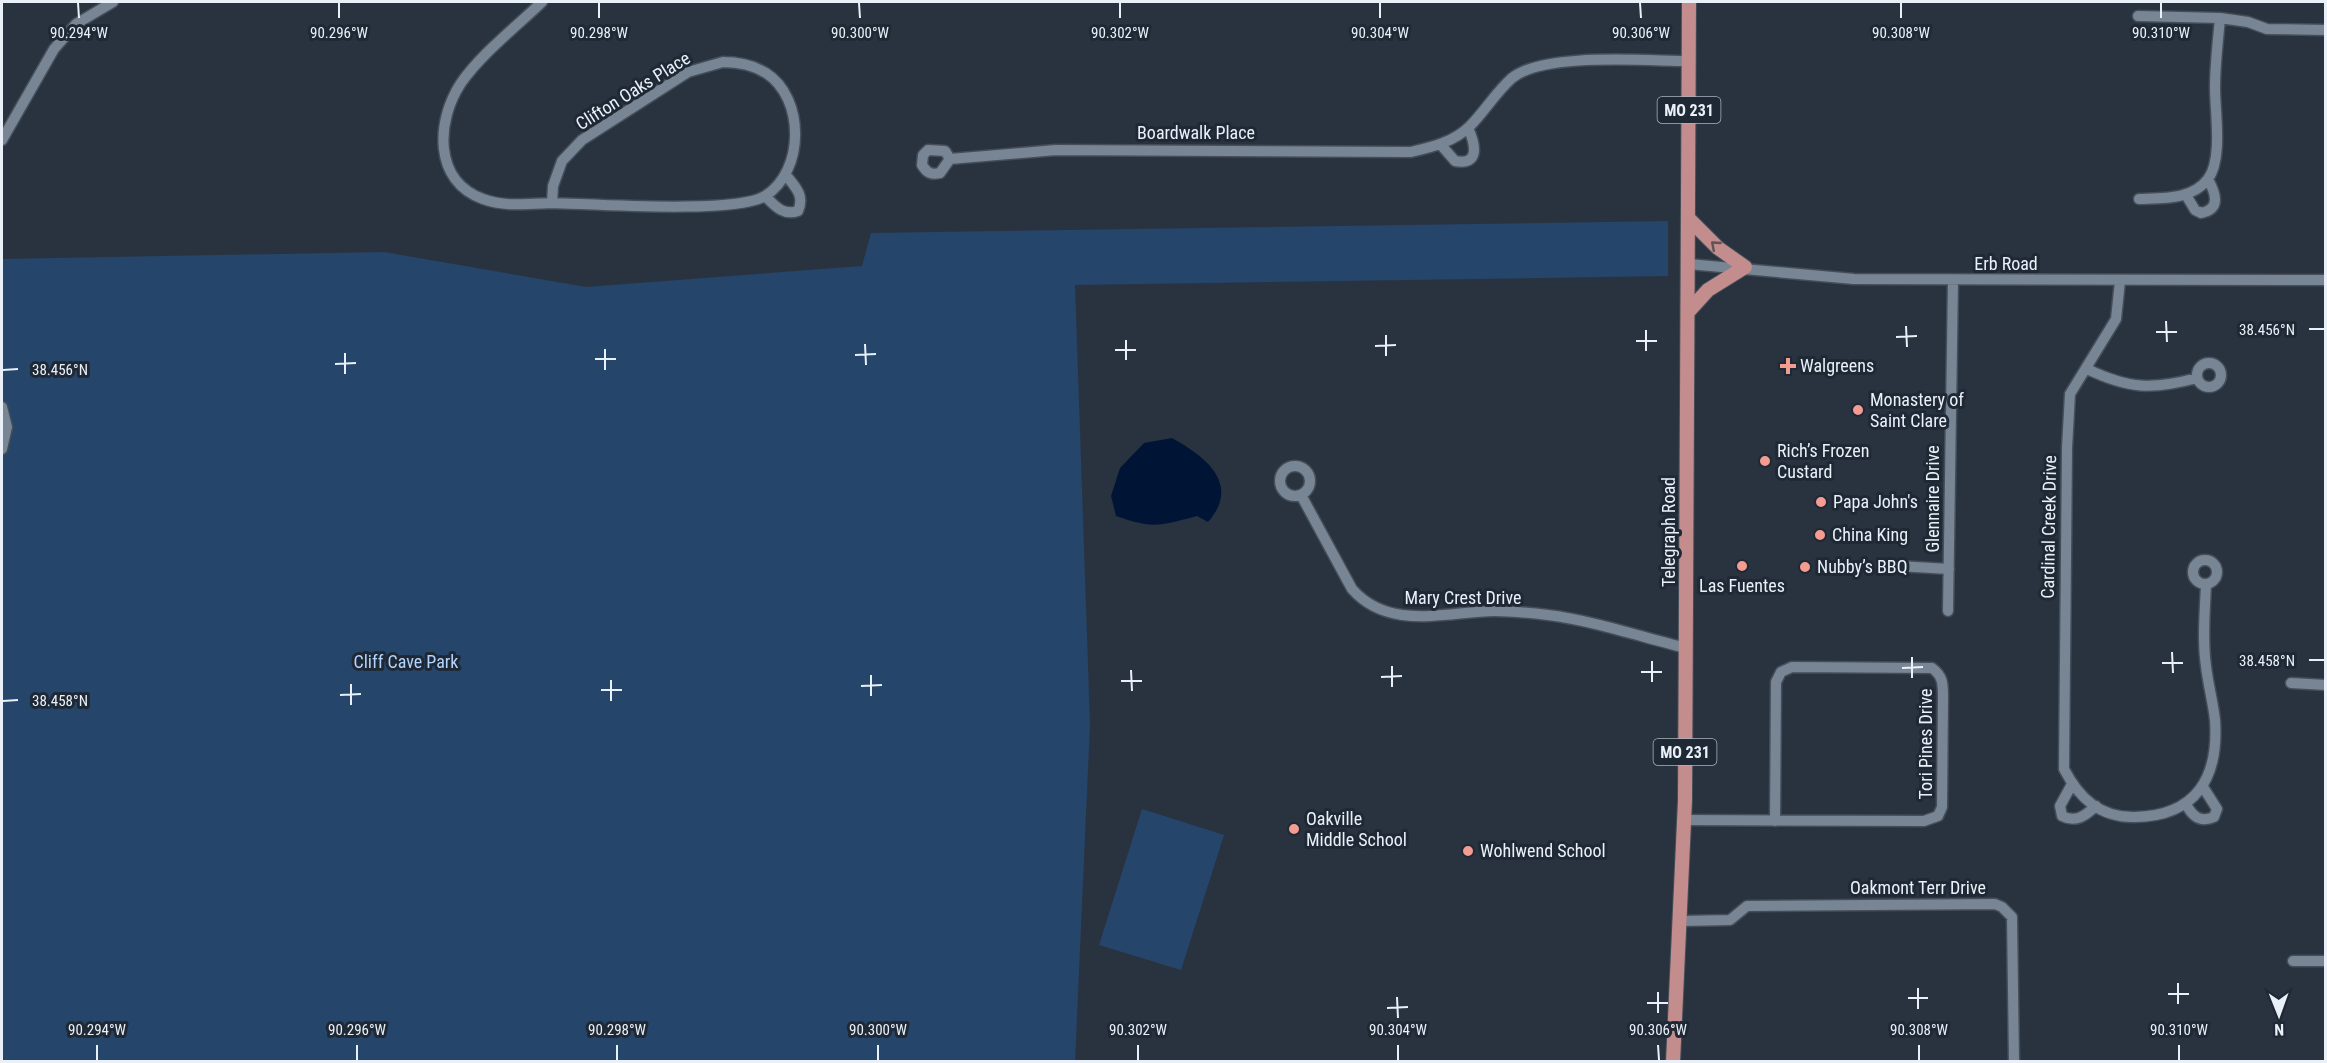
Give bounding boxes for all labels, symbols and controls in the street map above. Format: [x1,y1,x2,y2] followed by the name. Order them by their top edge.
[50,24,109,42] text: 90.294°W
[310,24,369,42] text: 90.296°W
[570,24,629,42] text: 90.298°W
[831,24,890,42] text: 90.300°W
[1091,24,1150,42] text: 90.302°W
[1351,24,1410,42] text: 90.304°W
[1612,24,1671,42] text: 90.306°W
[1872,24,1931,42] text: 90.308°W
[2132,24,2191,42] text: 90.310°W
[572,47,694,134] street label: Clifton Oaks Place
[1658,97,1720,123] road number: MO 231
[1137,122,1255,143] street label: Boardwalk Place
[1711,241,1722,252] one-way arrow
[1974,253,2038,274] street label: Erb Road
[2239,321,2295,339] text: 38.456°N
[1800,355,1874,376] place label: Walgreens
[1781,359,1795,373] marker: Walgreens
[32,361,88,379] text: 38.456°N
[1870,389,1964,431] place label: Monastery of Saint Clare
[1851,403,1865,417] marker: Monastery of Saint Clare
[1777,440,1869,482] place label: Rich’s Frozen Custard
[1922,445,1943,553] street label: Glennaire Drive
[1758,454,1772,468] marker: Rich’s Frozen Custard
[2037,455,2060,599] street label: Cardinal Creek Drive
[1658,477,1679,587] street label: Telegraph Road
[1833,491,1918,512] place label: Papa John's
[1814,495,1828,509] marker: Papa John's
[1832,524,1908,545] place label: China King
[1813,528,1827,542] marker: China King
[1817,556,1907,577] place label: Nubby’s BBQ
[1735,559,1749,573] marker: Las Fuentes
[1798,560,1812,574] marker: Nubby’s BBQ
[1699,575,1785,596] place label: Las Fuentes
[1404,587,1522,608] street label: Mary Crest Drive
[354,651,458,672] park label: Cliff Cave Park
[2239,652,2295,670] text: 38.458°N
[1915,689,1936,799] street label: Tori Pines Drive
[32,692,88,710] text: 38.458°N
[1654,739,1716,765] road number: MO 231
[1306,808,1407,850] place label: Oakville Middle School
[1287,822,1301,836] marker: Oakville Middle School
[1480,840,1606,861] place label: Wohlwend School
[1461,844,1475,858] marker: Wohlwend School
[1850,877,1986,898] street label: Oakmont Terr Drive
[2249,985,2309,1045] north arrow
[2274,1020,2284,1039] text: N
[68,1021,127,1039] text: 90.294°W
[328,1021,387,1039] text: 90.296°W
[588,1021,647,1039] text: 90.298°W
[849,1021,908,1039] text: 90.300°W
[1109,1021,1168,1039] text: 90.302°W
[1369,1021,1428,1039] text: 90.304°W
[1629,1021,1688,1039] text: 90.306°W
[1890,1021,1949,1039] text: 90.308°W
[2150,1021,2209,1039] text: 90.310°W

